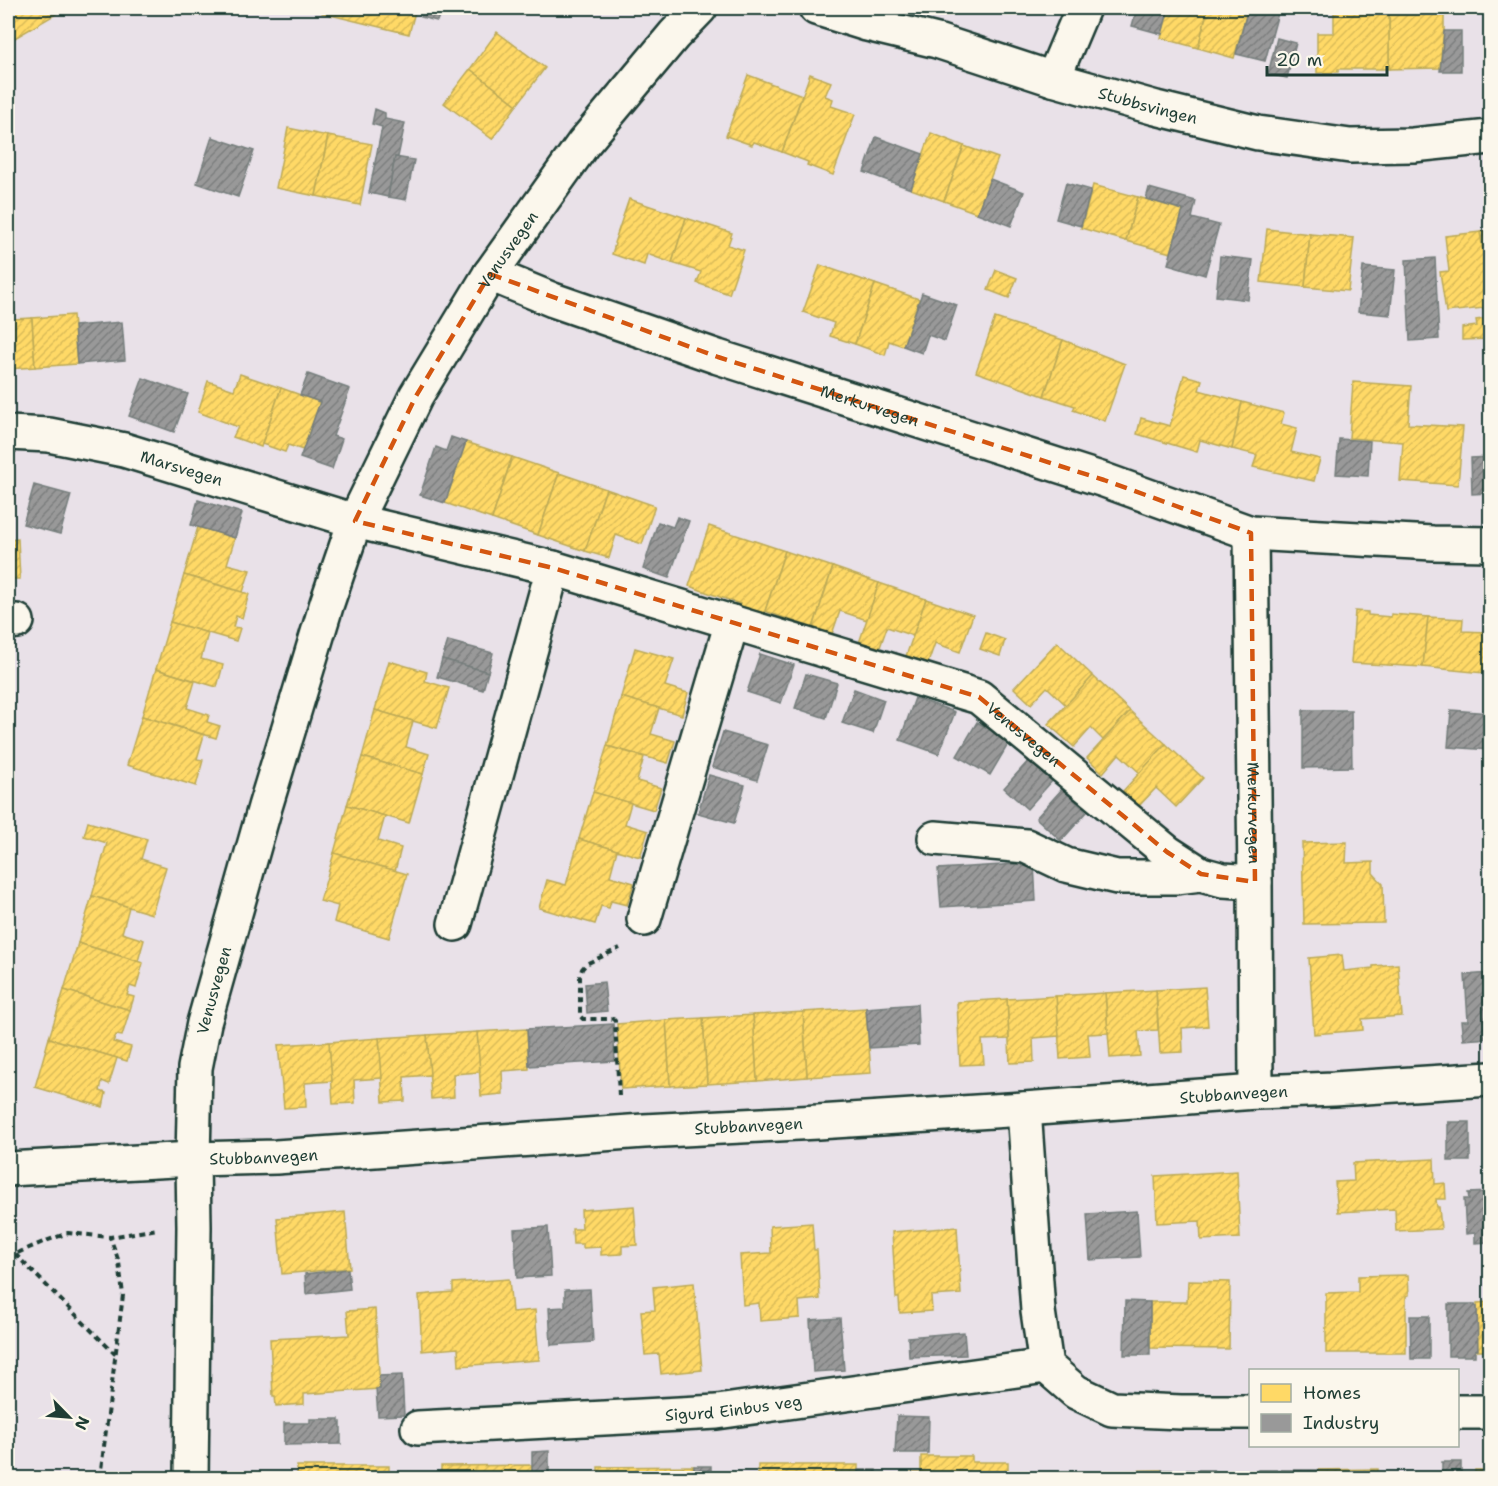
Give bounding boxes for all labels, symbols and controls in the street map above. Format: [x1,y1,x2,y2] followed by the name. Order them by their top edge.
[1267,39,1387,77] scale bar
[1276,48,1322,72] text: 20 m
[1096,82,1200,129] street label: Stubbsvingen
[474,207,543,293] street label: Venusvegen
[818,380,922,431] street label: Merkurvegen
[138,446,226,491] street label: Marsvegen
[982,698,1065,771] street label: Venusvegen
[1243,762,1265,864] street label: Merkurvegen
[192,944,236,1036] street label: Venusvegen
[1179,1081,1288,1109] street label: Stubbanvegen
[694,1113,804,1139] street label: Stubbanvegen
[209,1144,319,1170] street label: Stubbanvegen
[1249,1369,1459,1447] legend
[1303,1381,1361,1405] text: Homes
[39,1387,99,1447] north arrow
[664,1390,803,1426] street label: Sigurd Einbus veg
[1303,1411,1379,1435] text: Industry
[70,1413,94,1433] text: N

